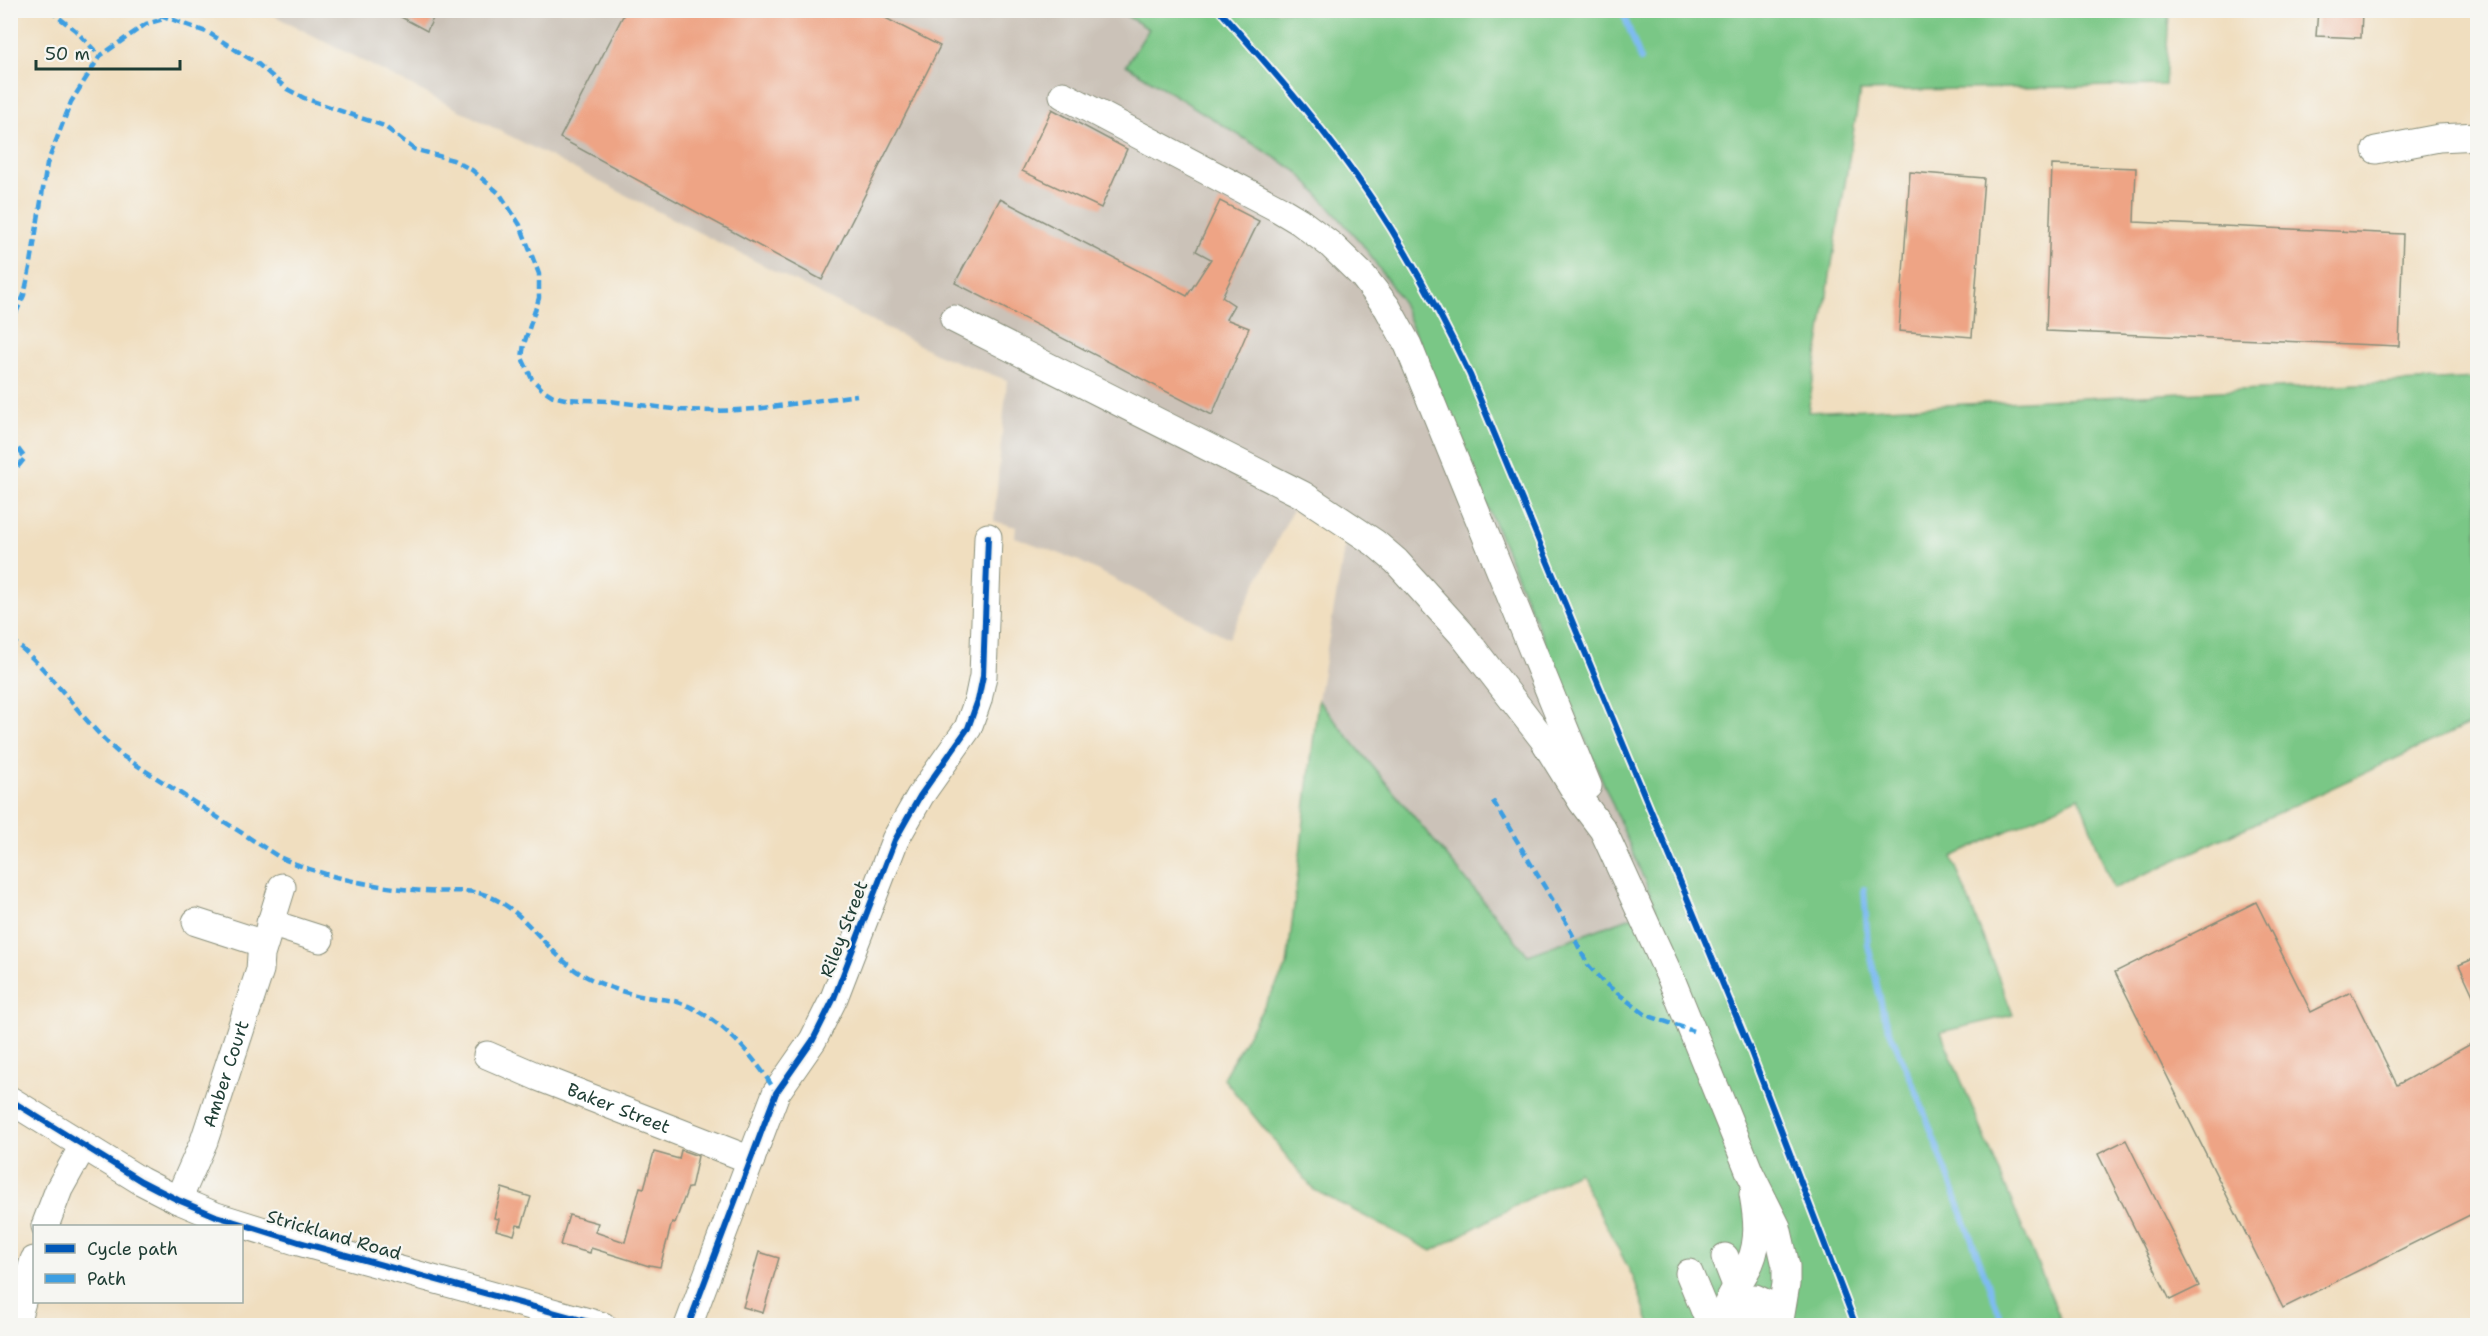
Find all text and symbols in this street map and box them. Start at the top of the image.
scale bar [36,33,180,71]
text: 50 m [45,42,90,66]
street label: Riley Street [815,877,874,981]
street label: Amber Court [197,1017,255,1131]
street label: Baker Street [564,1077,674,1139]
street label: Strickland Road [264,1204,404,1266]
legend [33,1225,243,1303]
text: Cycle path [87,1237,178,1261]
text: Path [87,1267,126,1291]

